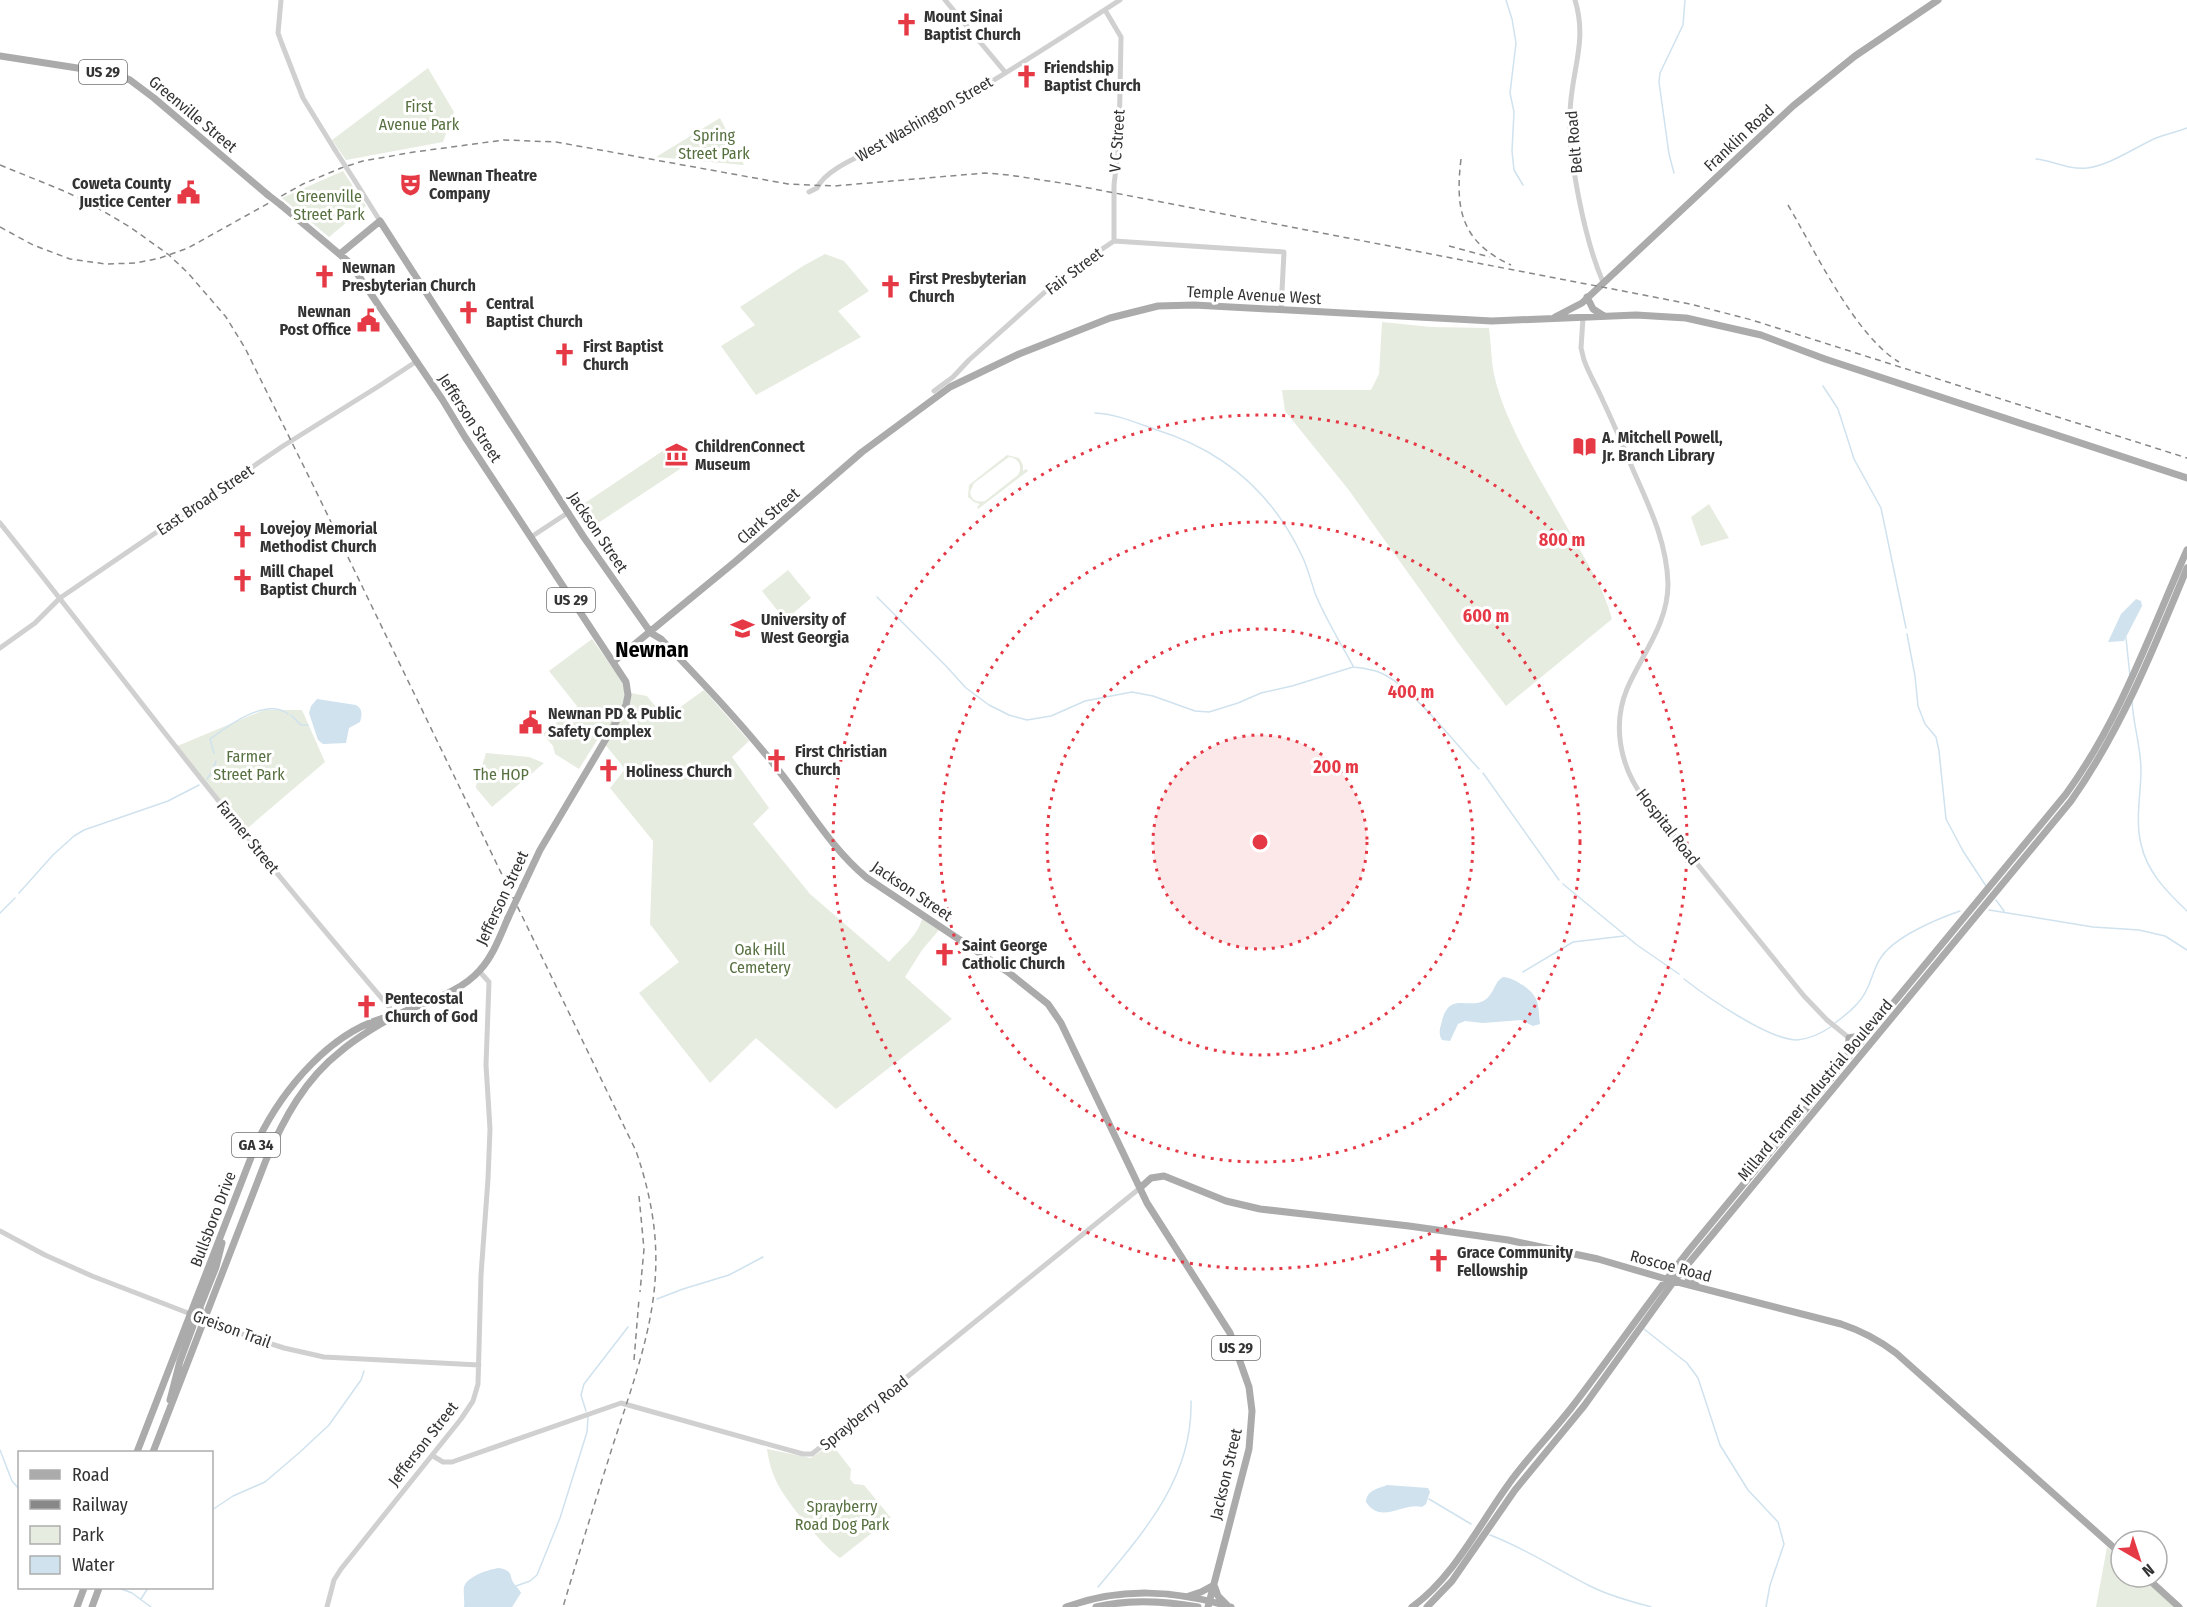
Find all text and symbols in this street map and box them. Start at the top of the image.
place label: Mount Sinai Baptist Church [924,7,1021,44]
church icon: Mount Sinai Baptist Church [893,12,919,38]
place label: Friendship Baptist Church [1044,58,1141,95]
road number: US 29 [79,60,127,84]
church icon: Friendship Baptist Church [1013,63,1039,89]
street label: Greenville Street [145,72,241,157]
street label: West Washington Street [852,72,997,166]
park label: First Avenue Park [379,97,460,134]
street label: Franklin Road [1700,101,1778,175]
street label: V C Street [1105,108,1129,173]
street label: Belt Road [1562,110,1586,174]
park label: Spring Street Park [678,126,750,163]
place label: Newnan Theatre Company [429,166,537,203]
theatre icon: Newnan Theatre Company [398,171,424,197]
place label: Coweta County Justice Center [72,174,171,211]
public building icon: Coweta County Justice Center [176,179,202,205]
park label: Greenville Street Park [293,187,365,224]
street label: Fair Street [1042,243,1107,299]
place label: Newnan Presbyterian Church [342,258,476,295]
church icon: Newnan Presbyterian Church [311,263,337,289]
place label: First Presbyterian Church [909,269,1026,306]
church icon: First Presbyterian Church [878,274,904,300]
street label: Temple Avenue West [1186,282,1323,308]
place label: Central Baptist Church [486,294,583,331]
church icon: Central Baptist Church [455,299,481,325]
place label: Newnan Post Office [279,302,351,339]
public building icon: Newnan Post Office [356,307,382,333]
place label: First Baptist Church [583,337,664,374]
church icon: First Baptist Church [552,342,578,368]
street label: Jefferson Street [434,370,506,467]
place label: A. Mitchell Powell, Jr. Branch Library [1601,428,1723,465]
library icon: A. Mitchell Powell, Jr. Branch Library [1571,433,1597,459]
place label: ChildrenConnect Museum [695,437,805,474]
museum icon: ChildrenConnect Museum [664,442,690,468]
street label: East Broad Street [153,460,258,539]
street label: Clark Street [733,483,804,548]
street label: Jackson Street [564,488,632,577]
place label: Lovejoy Memorial Methodist Church [260,519,378,556]
church icon: Lovejoy Memorial Methodist Church [229,524,255,550]
text: 800 m [1539,529,1585,551]
place label: Mill Chapel Baptist Church [260,562,357,599]
church icon: Mill Chapel Baptist Church [229,567,255,593]
road number: US 29 [547,588,595,612]
text: 600 m [1463,605,1509,627]
place label: University of West Georgia [761,610,849,647]
school or university icon: University of West Georgia [730,615,756,641]
district label: Newnan [615,636,689,663]
text: 400 m [1388,681,1434,703]
place label: Newnan PD & Public Safety Complex [548,704,682,741]
public building icon: Newnan PD & Public Safety Complex [517,709,543,735]
place label: First Christian Church [795,742,887,779]
park label: Farmer Street Park [213,747,285,784]
church icon: First Christian Church [764,747,790,773]
text: 200 m [1312,756,1359,778]
church icon: Holiness Church [595,758,621,784]
place label: Holiness Church [626,762,732,781]
park label: The HOP [473,765,529,784]
street label: Hospital Road [1632,785,1704,869]
street label: Farmer Street [213,797,284,878]
centre of rings [1250,832,1270,852]
street label: Jefferson Street [472,847,532,948]
street label: Jackson Street [868,857,957,925]
place label: Saint George Catholic Church [962,936,1065,973]
park label: Oak Hill Cemetery [729,940,792,977]
church icon: Saint George Catholic Church [931,941,957,967]
place label: Pentecostal Church of God [385,989,478,1026]
church icon: Pentecostal Church of God [354,994,380,1020]
street label: Millard Farmer Industrial Boulevard [1733,995,1897,1185]
road number: GA 34 [232,1133,280,1157]
street label: Bullsboro Drive [186,1169,240,1269]
place label: Grace Community Fellowship [1457,1243,1573,1280]
street label: Roscoe Road [1628,1246,1714,1286]
church icon: Grace Community Fellowship [1426,1248,1452,1274]
street label: Greison Trail [190,1306,274,1352]
road number: US 29 [1212,1336,1260,1360]
street label: Sprayberry Road [816,1372,912,1454]
street label: Jefferson Street [384,1397,462,1490]
street label: Jackson Street [1206,1426,1246,1522]
legend [18,1451,213,1589]
text: Road [72,1464,109,1486]
text: Railway [72,1494,128,1516]
park label: Sprayberry Road Dog Park [795,1497,890,1534]
text: Park [72,1524,105,1546]
north arrow [2109,1529,2169,1589]
text: Water [72,1554,115,1576]
text: N [2138,1560,2158,1581]

